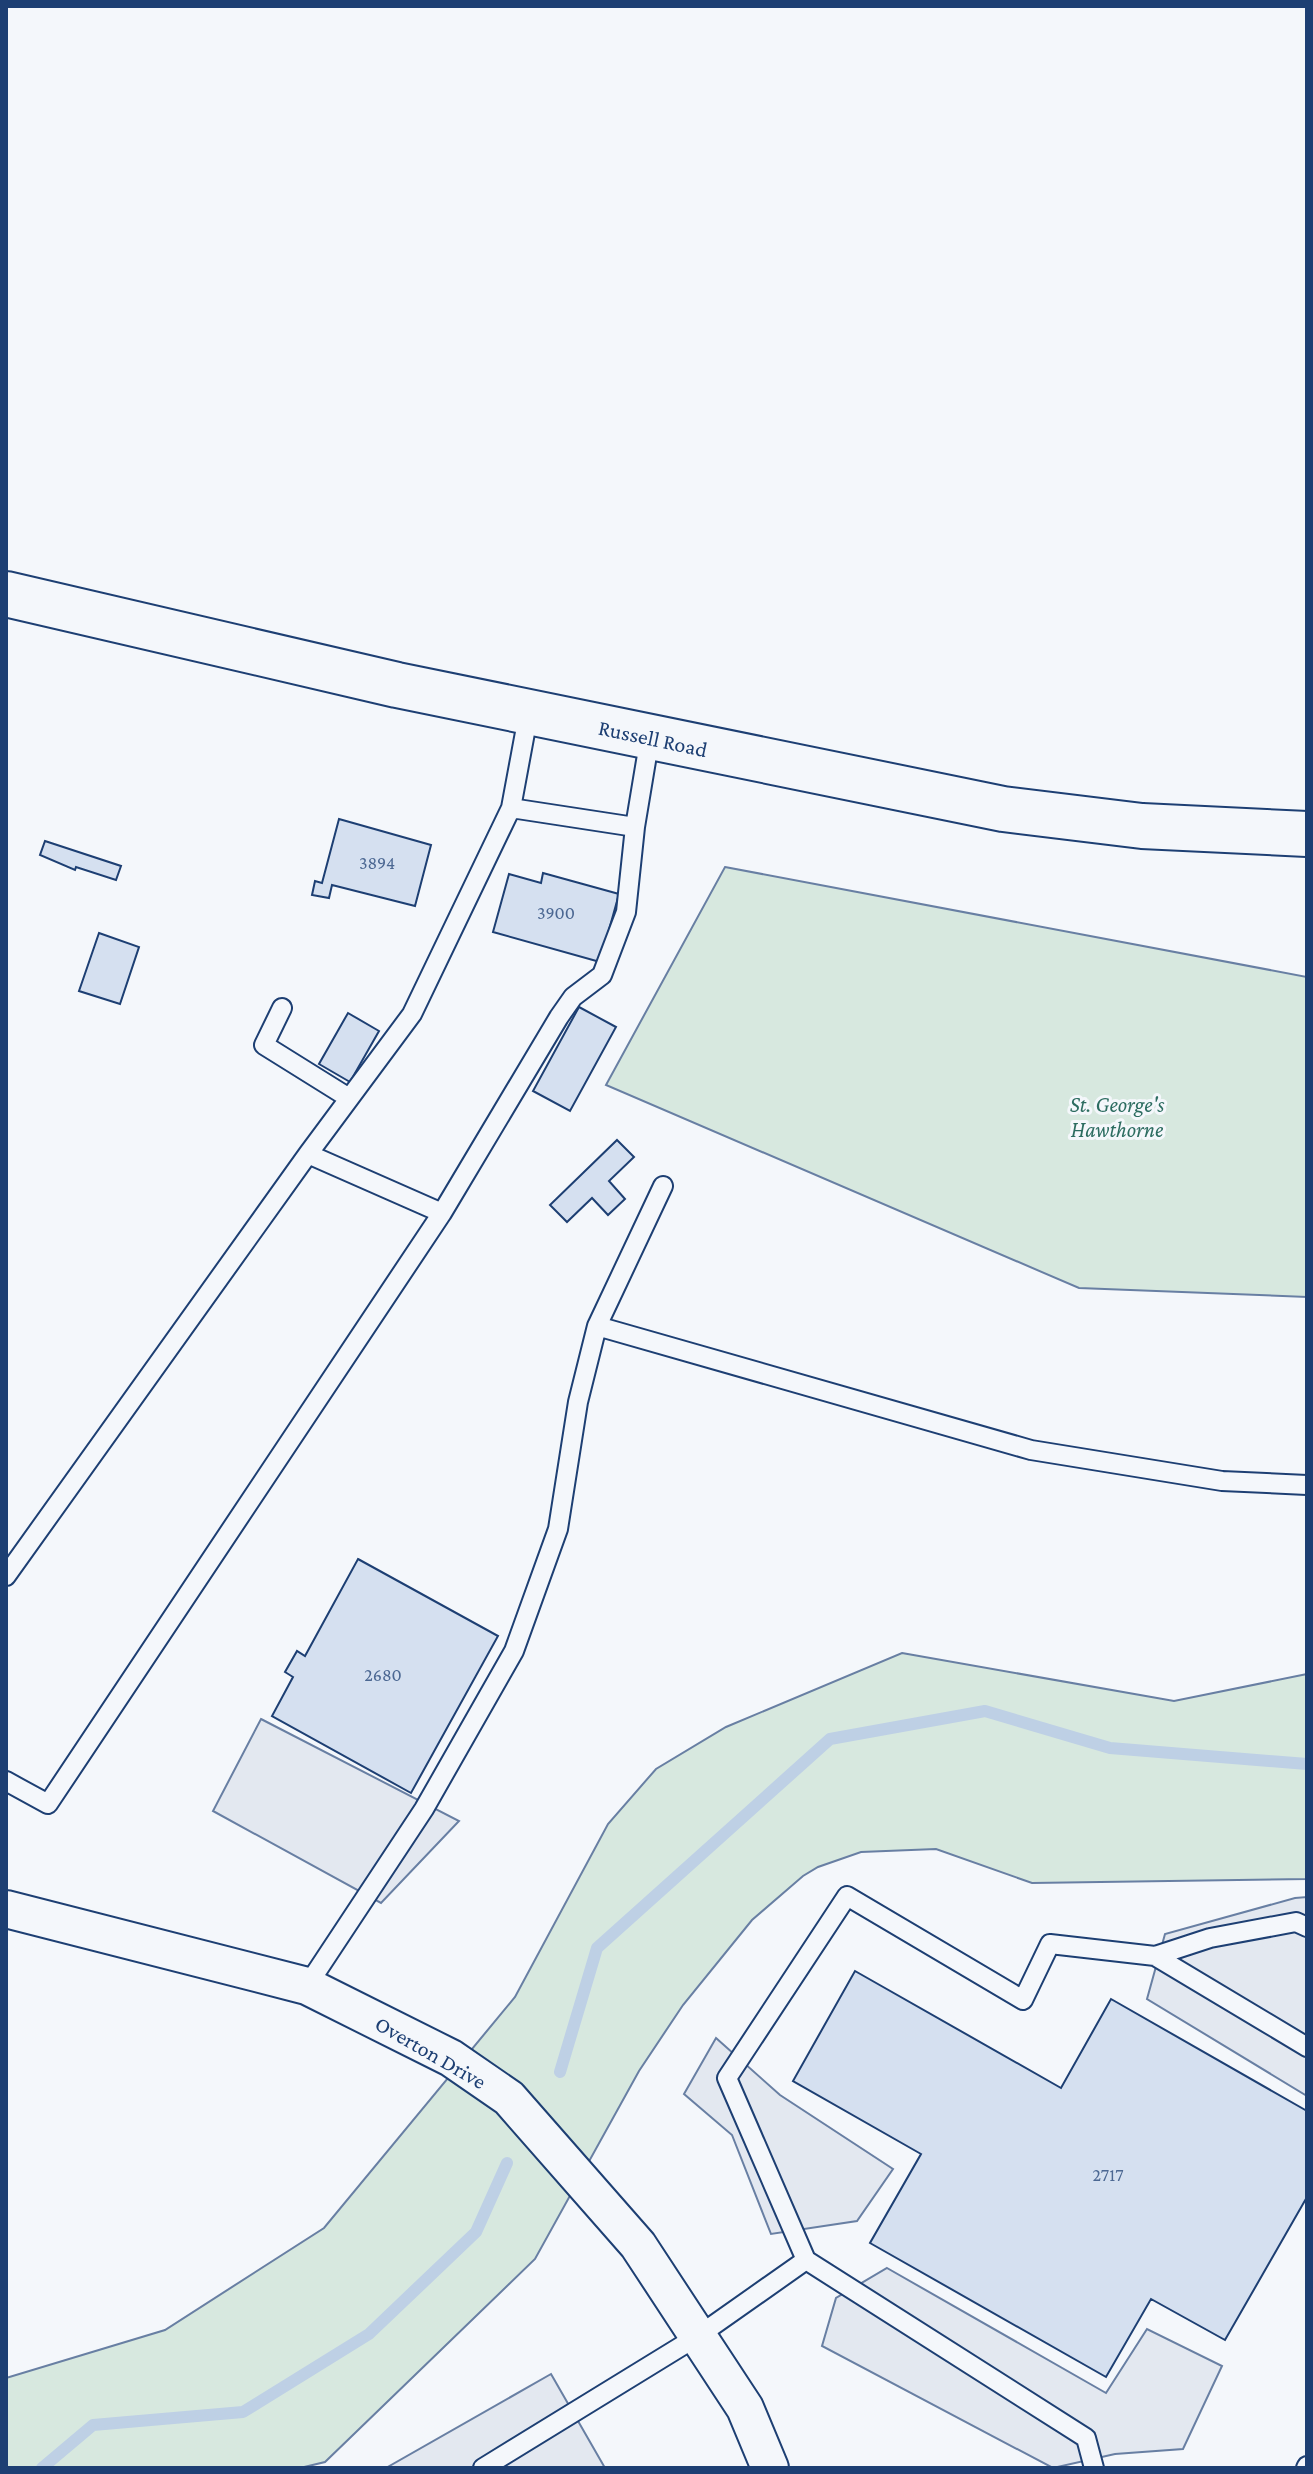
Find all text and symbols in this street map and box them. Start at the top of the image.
street label: Russell Road [596,715,710,762]
house number: 3894 [359,853,395,873]
house number: 3900 [537,903,575,923]
park label: St. George's Hawthorne [1070,1092,1165,1142]
house number: 2680 [364,1665,402,1685]
street label: Overton Drive [371,2011,491,2094]
house number: 2717 [1093,2165,1123,2185]

